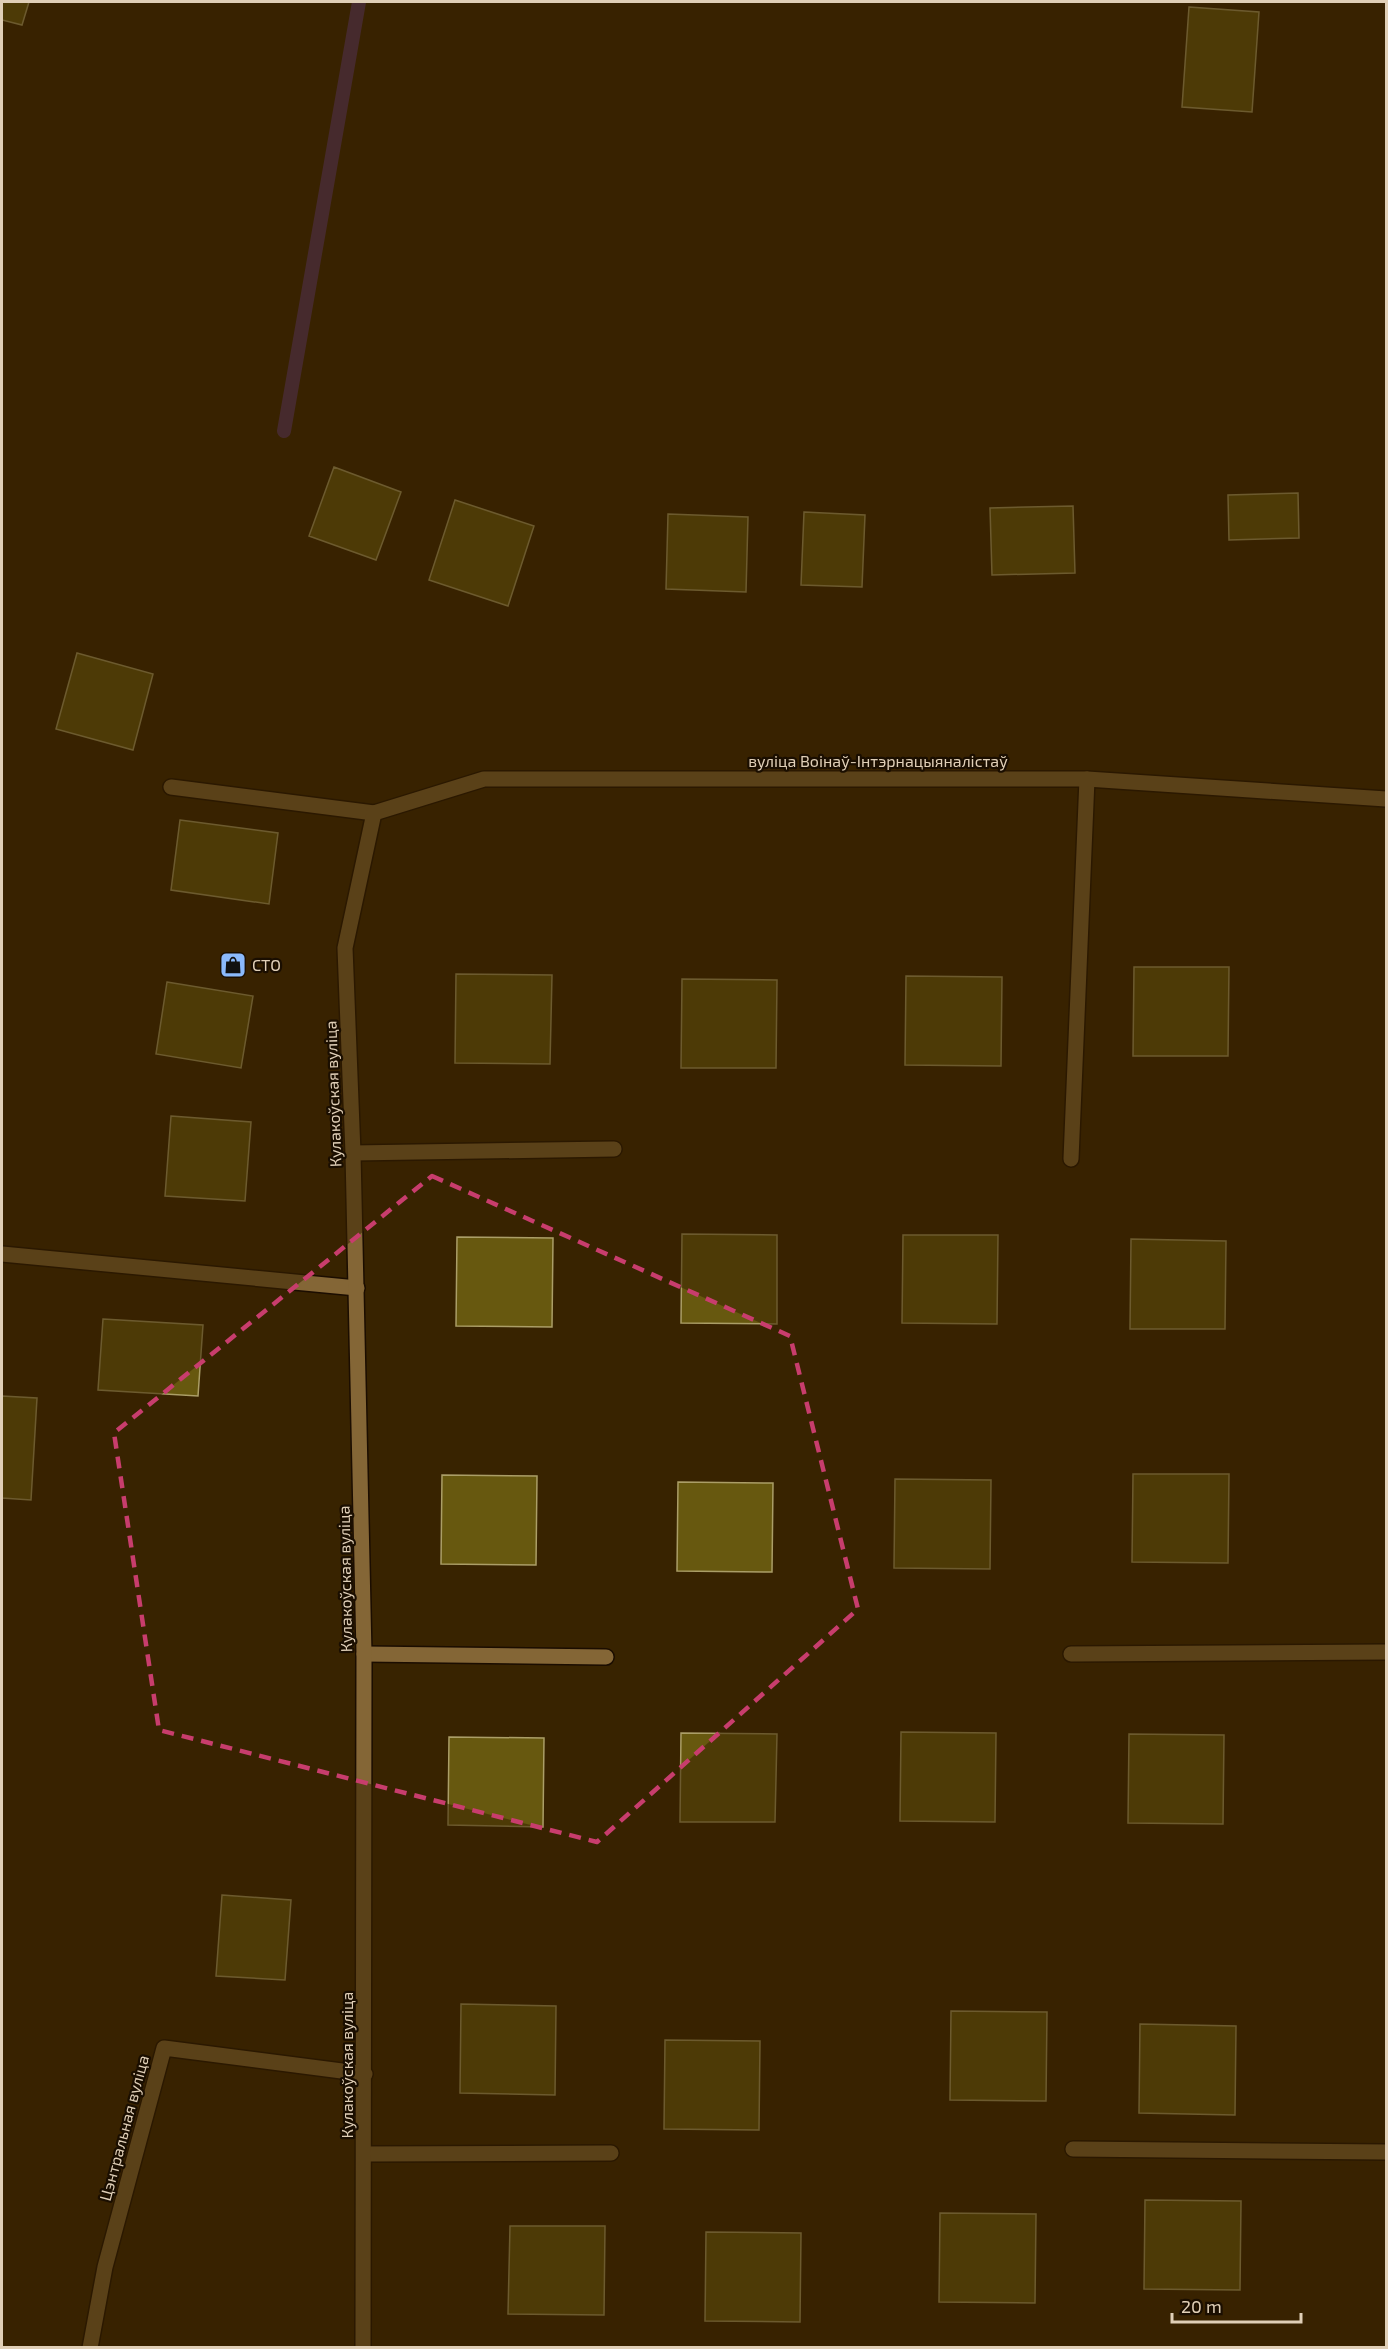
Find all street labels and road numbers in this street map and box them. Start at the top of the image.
street label: вуліца Воінаў-Інтэрнацыяналістаў [748,751,1008,771]
street label: Кулакоўская вуліца [320,1020,346,1168]
street label: Кулакоўская вуліца [334,1505,356,1653]
street label: Кулакоўская вуліца [337,1992,357,2138]
street label: Цэнтральная вуліца [95,2053,153,2203]

